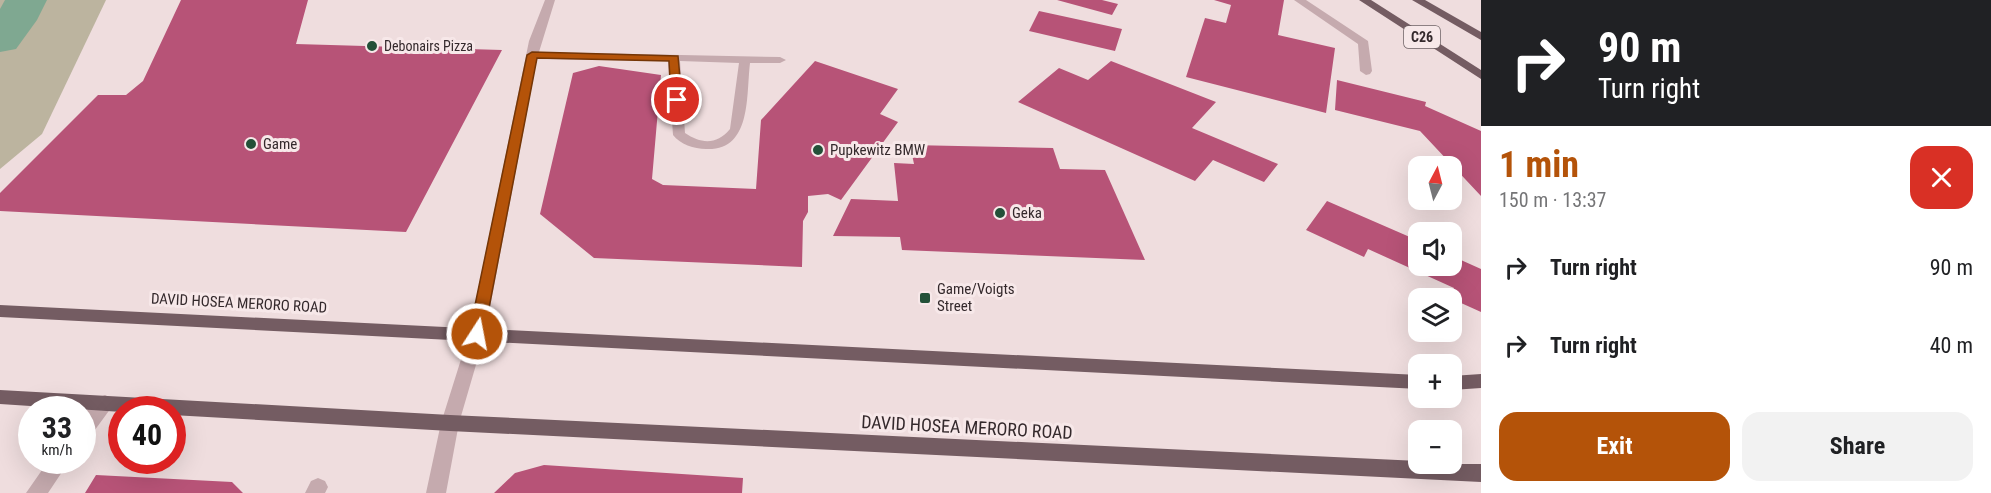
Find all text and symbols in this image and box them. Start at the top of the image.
text: 90 m [1598,23,1681,72]
icon: right [1499,24,1577,102]
road number: C26 [1404,26,1440,48]
place label: Debonairs Pizza [384,38,473,54]
marker: Debonairs Pizza [365,39,379,53]
text: Turn right [1598,73,1700,105]
pin [651,74,702,125]
icon: arrive [660,83,693,116]
place label: Game [263,135,297,153]
marker: Game [244,137,258,151]
place label: Pupkewitz BMW [830,141,926,159]
marker: Pupkewitz BMW [811,143,825,157]
text: 1 min [1499,144,1579,186]
button: close [1910,146,1973,209]
north arrow [1408,156,1462,210]
map controls [1408,156,1462,474]
text: 150 m · 13:37 [1499,188,1606,212]
place label: Geka [1012,204,1042,222]
marker: Geka [993,206,1007,220]
button: sound [1408,222,1462,276]
icon: right [1499,251,1532,284]
text: Turn right [1550,255,1637,280]
text: 90 m [1930,255,1973,280]
place label: Game/Voigts Street [937,280,1015,315]
button: layers [1408,288,1462,342]
street label: DAVID HOSEA MERORO ROAD [150,289,328,317]
marker: Game/Voigts Street [918,291,932,305]
position arrow [445,302,509,366]
icon: right [1499,329,1532,362]
text: Turn right [1550,333,1637,358]
text: 40 m [1930,333,1973,358]
button: + [1408,354,1462,408]
speed limit sign: 40 [108,396,186,474]
text: 33 [42,410,72,445]
street label: DAVID HOSEA MERORO ROAD [861,411,1073,443]
button: Exit [1499,412,1730,481]
button: Share [1742,412,1973,481]
button: − [1408,420,1462,474]
text: km/h [42,441,72,459]

